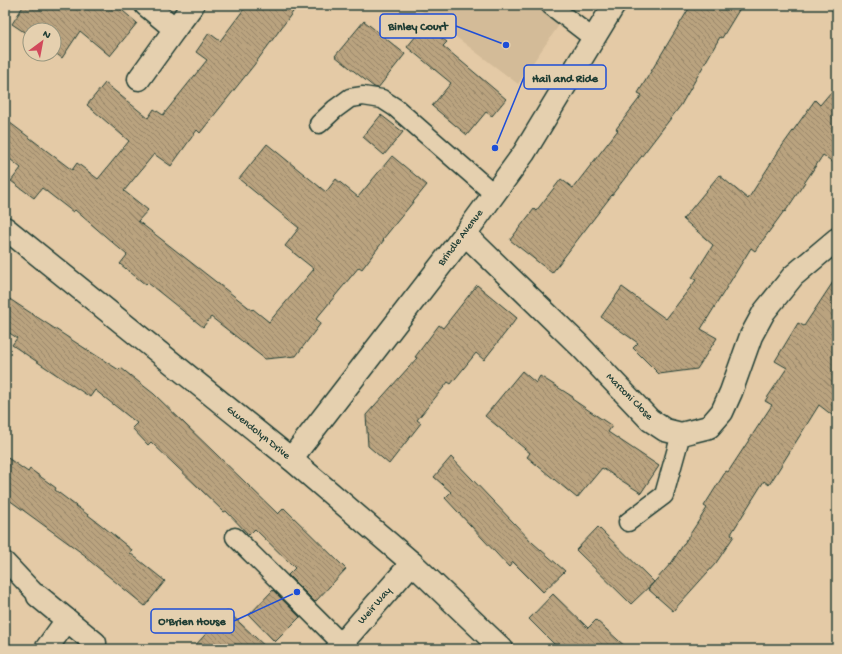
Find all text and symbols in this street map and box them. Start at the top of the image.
callout: Binley Court [380,14,456,38]
text: Binley Court [387,21,449,35]
north arrow [22,22,62,62]
text: N [40,28,52,42]
callout: Hail and Ride [524,65,606,89]
text: Hail and Ride [532,73,599,87]
street label: Brindle Avenue [435,207,486,269]
street label: Marconi Close [603,371,655,423]
street label: Gwendolyn Drive [224,404,292,462]
street label: Weir Way [356,585,395,627]
callout: O'Brien House [151,609,234,633]
text: O'Brien House [158,616,226,630]

